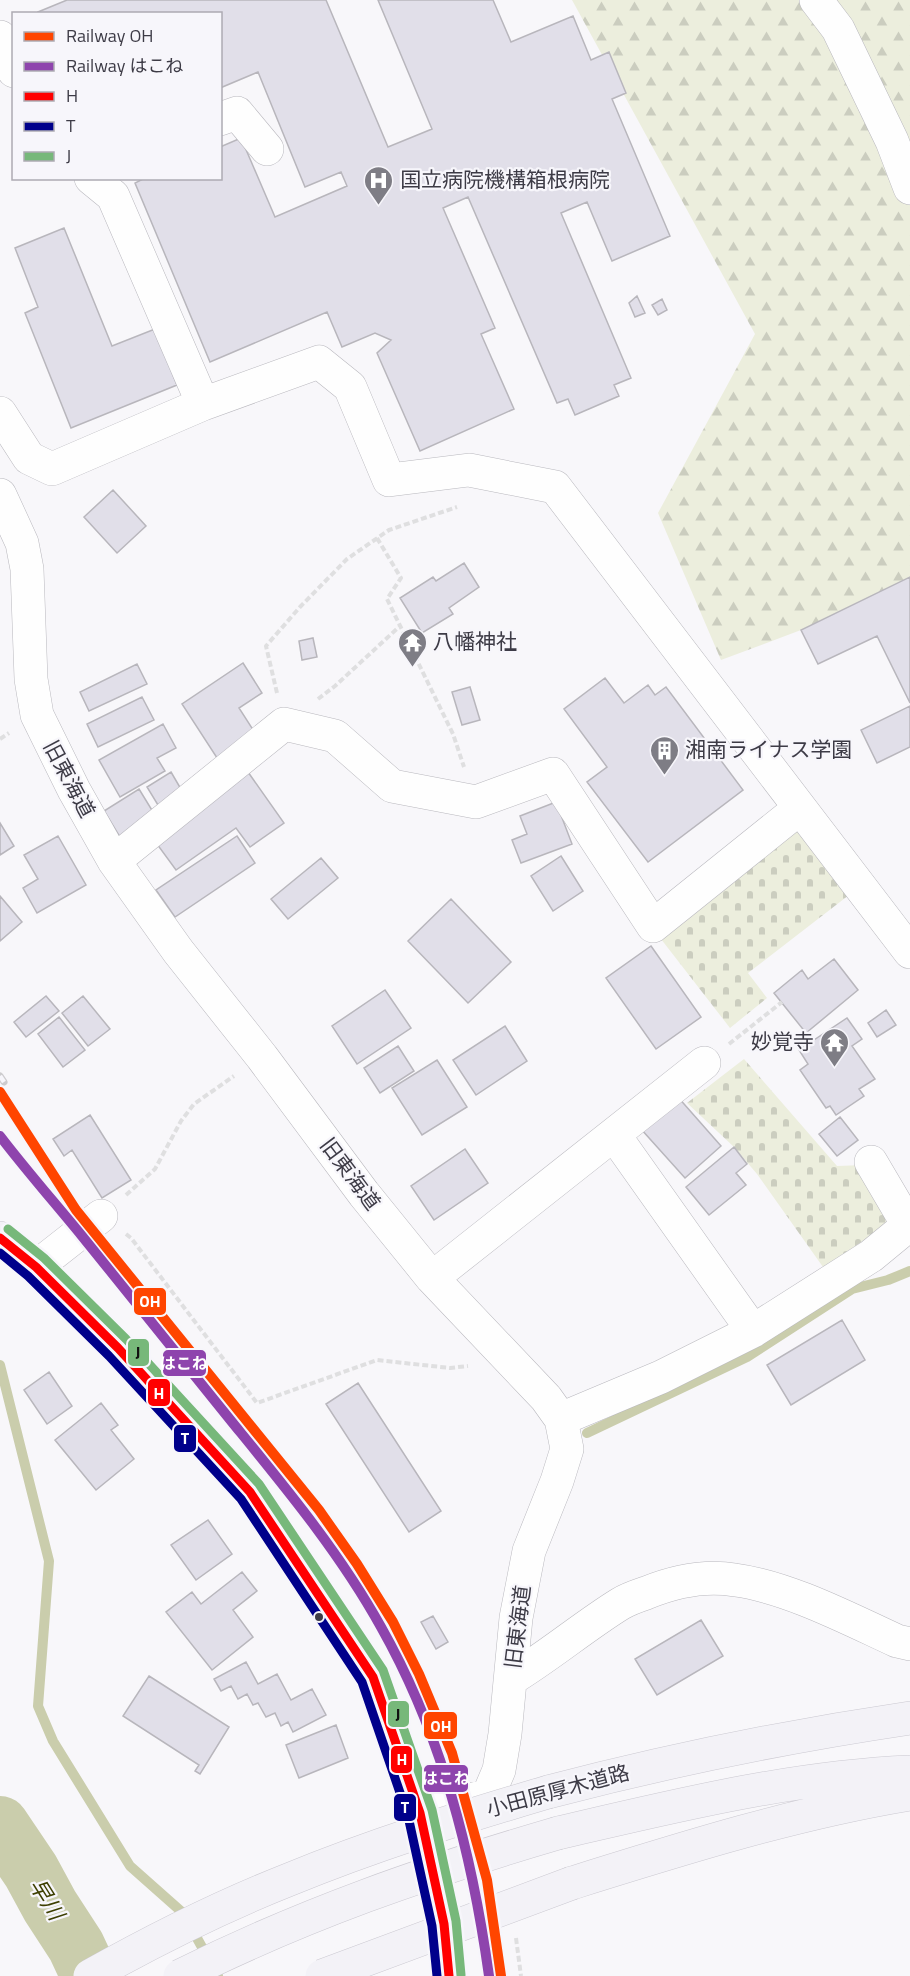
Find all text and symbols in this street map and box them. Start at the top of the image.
legend [12,12,222,180]
text: Railway OH [66,22,153,49]
text: Railway はこね [66,52,183,79]
text: H [66,82,78,109]
text: T [66,112,76,139]
text: J [66,142,71,169]
place label: 国立病院機構箱根病院 [400,163,610,195]
hospital icon: 国立病院機構箱根病院 [363,164,395,206]
place label: 八幡神社 [433,625,517,657]
temple icon: 八幡神社 [396,626,428,668]
place label: 湘南ライナス学園 [685,733,853,765]
street label: 旧東海道 [36,734,104,823]
building icon: 湘南ライナス学園 [648,734,680,776]
place label: 妙覚寺 [751,1025,814,1057]
temple icon: 妙覚寺 [819,1026,851,1068]
street label: 旧東海道 [313,1130,389,1217]
line badge: OH [133,1287,167,1316]
text: OH [139,1289,161,1313]
line badge: J [127,1338,150,1367]
text: J [136,1340,140,1364]
line badge: はこね [162,1349,207,1377]
text: はこね [160,1351,208,1375]
line badge: H [147,1378,171,1407]
text: H [154,1381,164,1405]
line badge: T [173,1424,197,1453]
text: T [181,1426,190,1450]
street label: 旧東海道 [496,1583,538,1671]
unlabelled marker [313,1611,325,1623]
line badge: J [387,1700,410,1728]
text: J [396,1702,400,1726]
line badge: OH [423,1711,458,1740]
text: OH [430,1714,452,1738]
line badge: H [390,1745,413,1774]
text: H [397,1747,407,1771]
street label: 小田原厚木道路 [483,1756,633,1825]
line badge: はこね [423,1764,469,1793]
text: はこね [422,1766,470,1790]
line badge: T [393,1793,417,1822]
text: T [401,1795,410,1819]
water label: 早川 [21,1871,74,1928]

